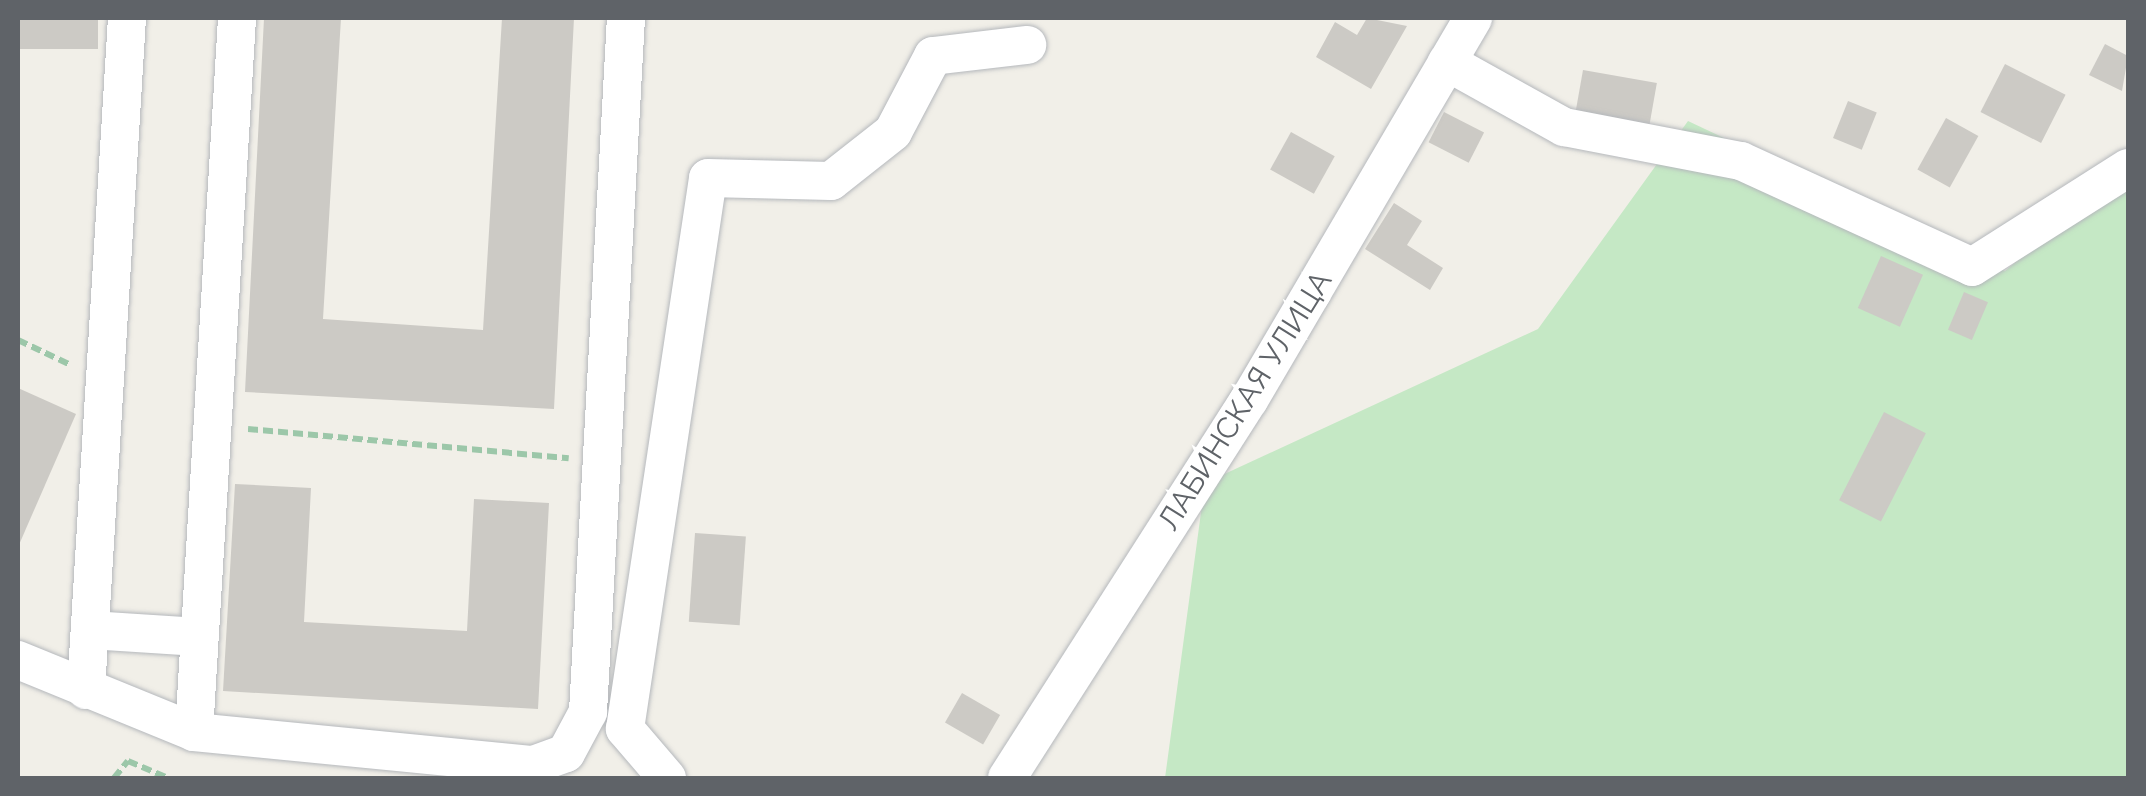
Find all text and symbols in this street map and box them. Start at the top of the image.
street label: ЛАБИНСКАЯ УЛИЦА [1151,265,1339,537]

